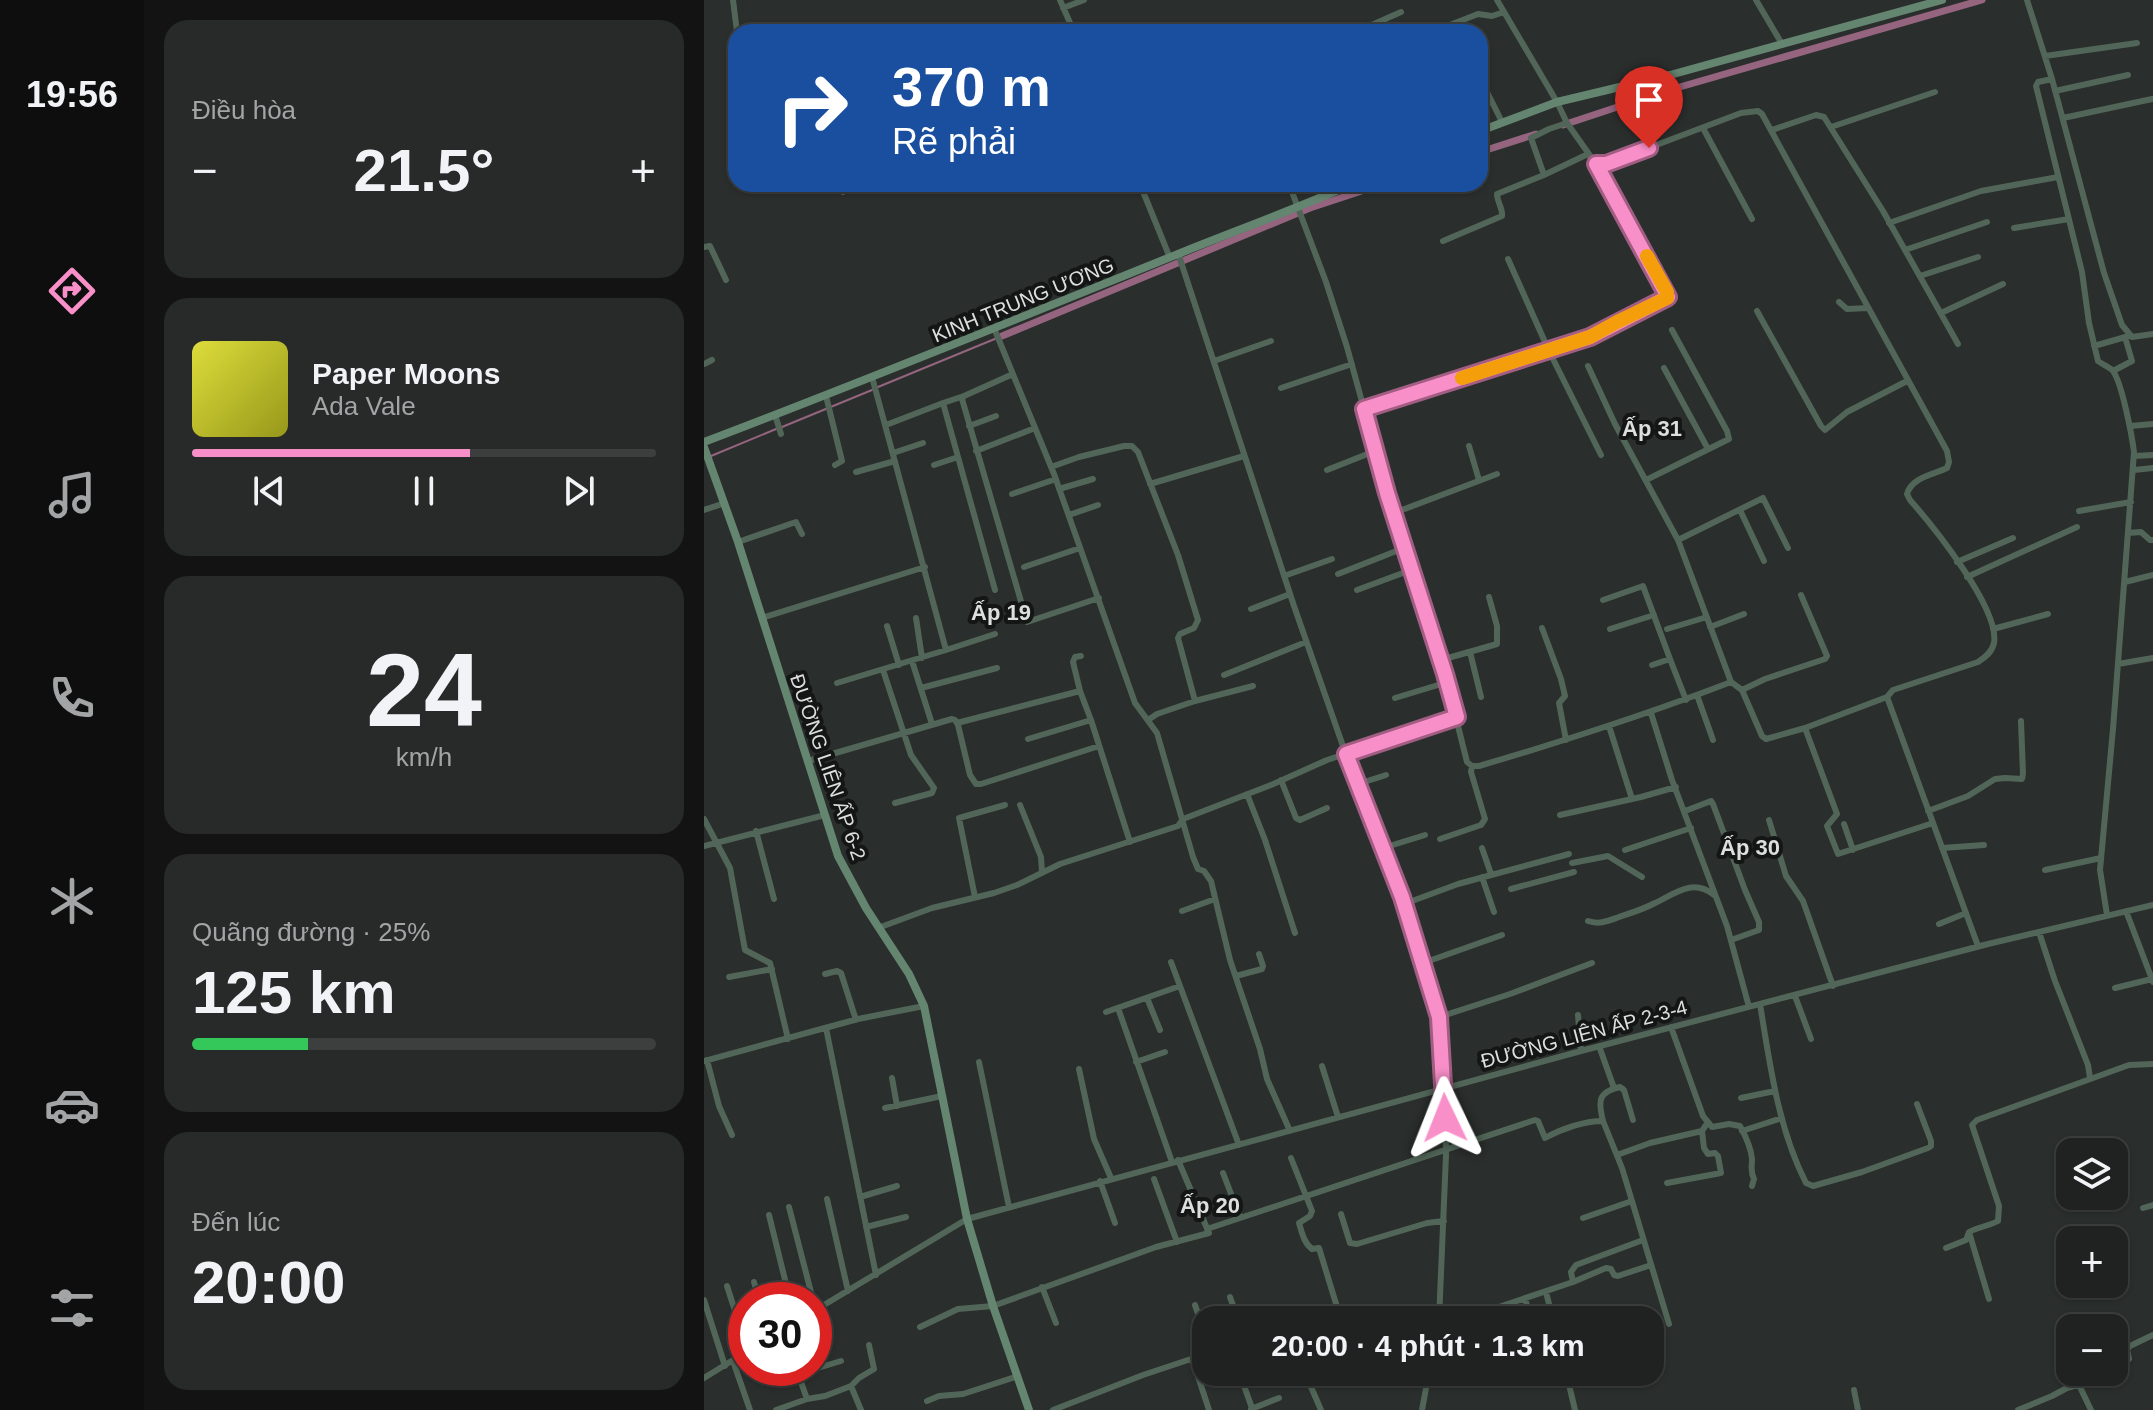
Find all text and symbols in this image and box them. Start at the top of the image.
text: 370 m [892,55,1051,118]
icon: right [760,56,864,160]
pin [1615,66,1683,148]
text: 19:56 [26,74,118,115]
icon: arrive [1627,78,1671,122]
text: Điều hòa [192,95,296,125]
text: Rẽ phải [892,121,1016,162]
text: 21.5° [354,137,494,204]
text: − [192,146,218,195]
text: + [630,146,656,195]
street label: KINH TRUNG ƯƠNG [929,253,1117,347]
icon: directions [44,263,100,319]
text: Paper Moons [312,357,500,390]
text: Ada Vale [312,391,416,421]
district label: Ấp 31 [1622,416,1682,441]
icon: music [44,467,100,523]
icon: previous [247,469,291,513]
icon: pause [402,469,446,513]
icon: next [557,469,601,513]
district label: Ấp 19 [971,600,1031,625]
text: 24 [366,632,482,748]
icon: phone [44,670,100,726]
street label: ĐƯỜNG LIÊN ẤP 6-2 [786,671,870,863]
text: km/h [396,742,452,772]
district label: Ấp 30 [1720,835,1780,860]
icon: climate [44,873,100,929]
text: Quãng đường · 25% [192,917,430,947]
text: 125 km [192,959,396,1026]
street label: ĐƯỜNG LIÊN ẤP 2-3-4 [1478,996,1690,1072]
position arrow [1403,1076,1487,1160]
icon: car [44,1077,100,1133]
map controls [2056,1138,2128,1386]
button: layers [2056,1138,2128,1210]
district label: Ấp 20 [1180,1193,1240,1218]
text: Đến lúc [192,1207,280,1237]
button: + [2056,1226,2128,1298]
text: 20:00 [192,1249,345,1316]
icon: filters [44,1280,100,1336]
speed limit sign: 30 [728,1282,832,1386]
button: − [2056,1314,2128,1386]
text: 20:00 · 4 phút · 1.3 km [1271,1329,1585,1362]

